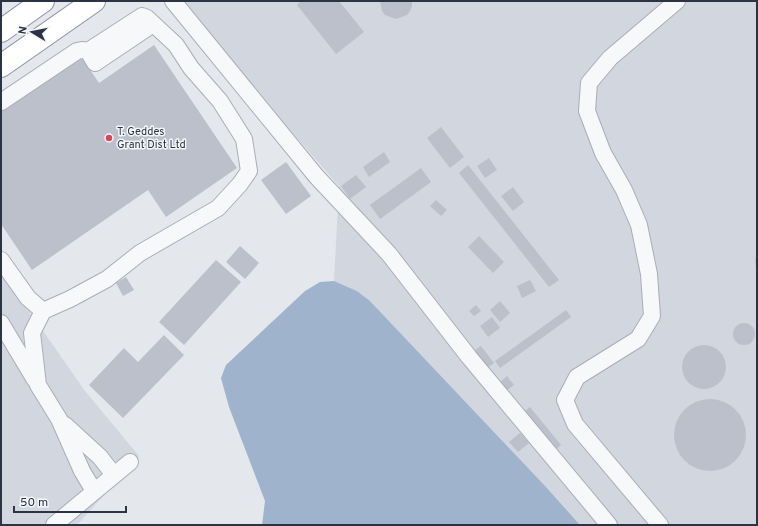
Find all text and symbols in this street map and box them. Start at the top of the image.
north arrow [12,12,52,52]
text: N [16,25,31,36]
place label: T. Geddes Grant Dist Ltd [117,125,186,152]
marker: T. Geddes Grant Dist Ltd [104,133,114,143]
scale bar [14,488,126,514]
text: 50 m [20,495,48,511]

